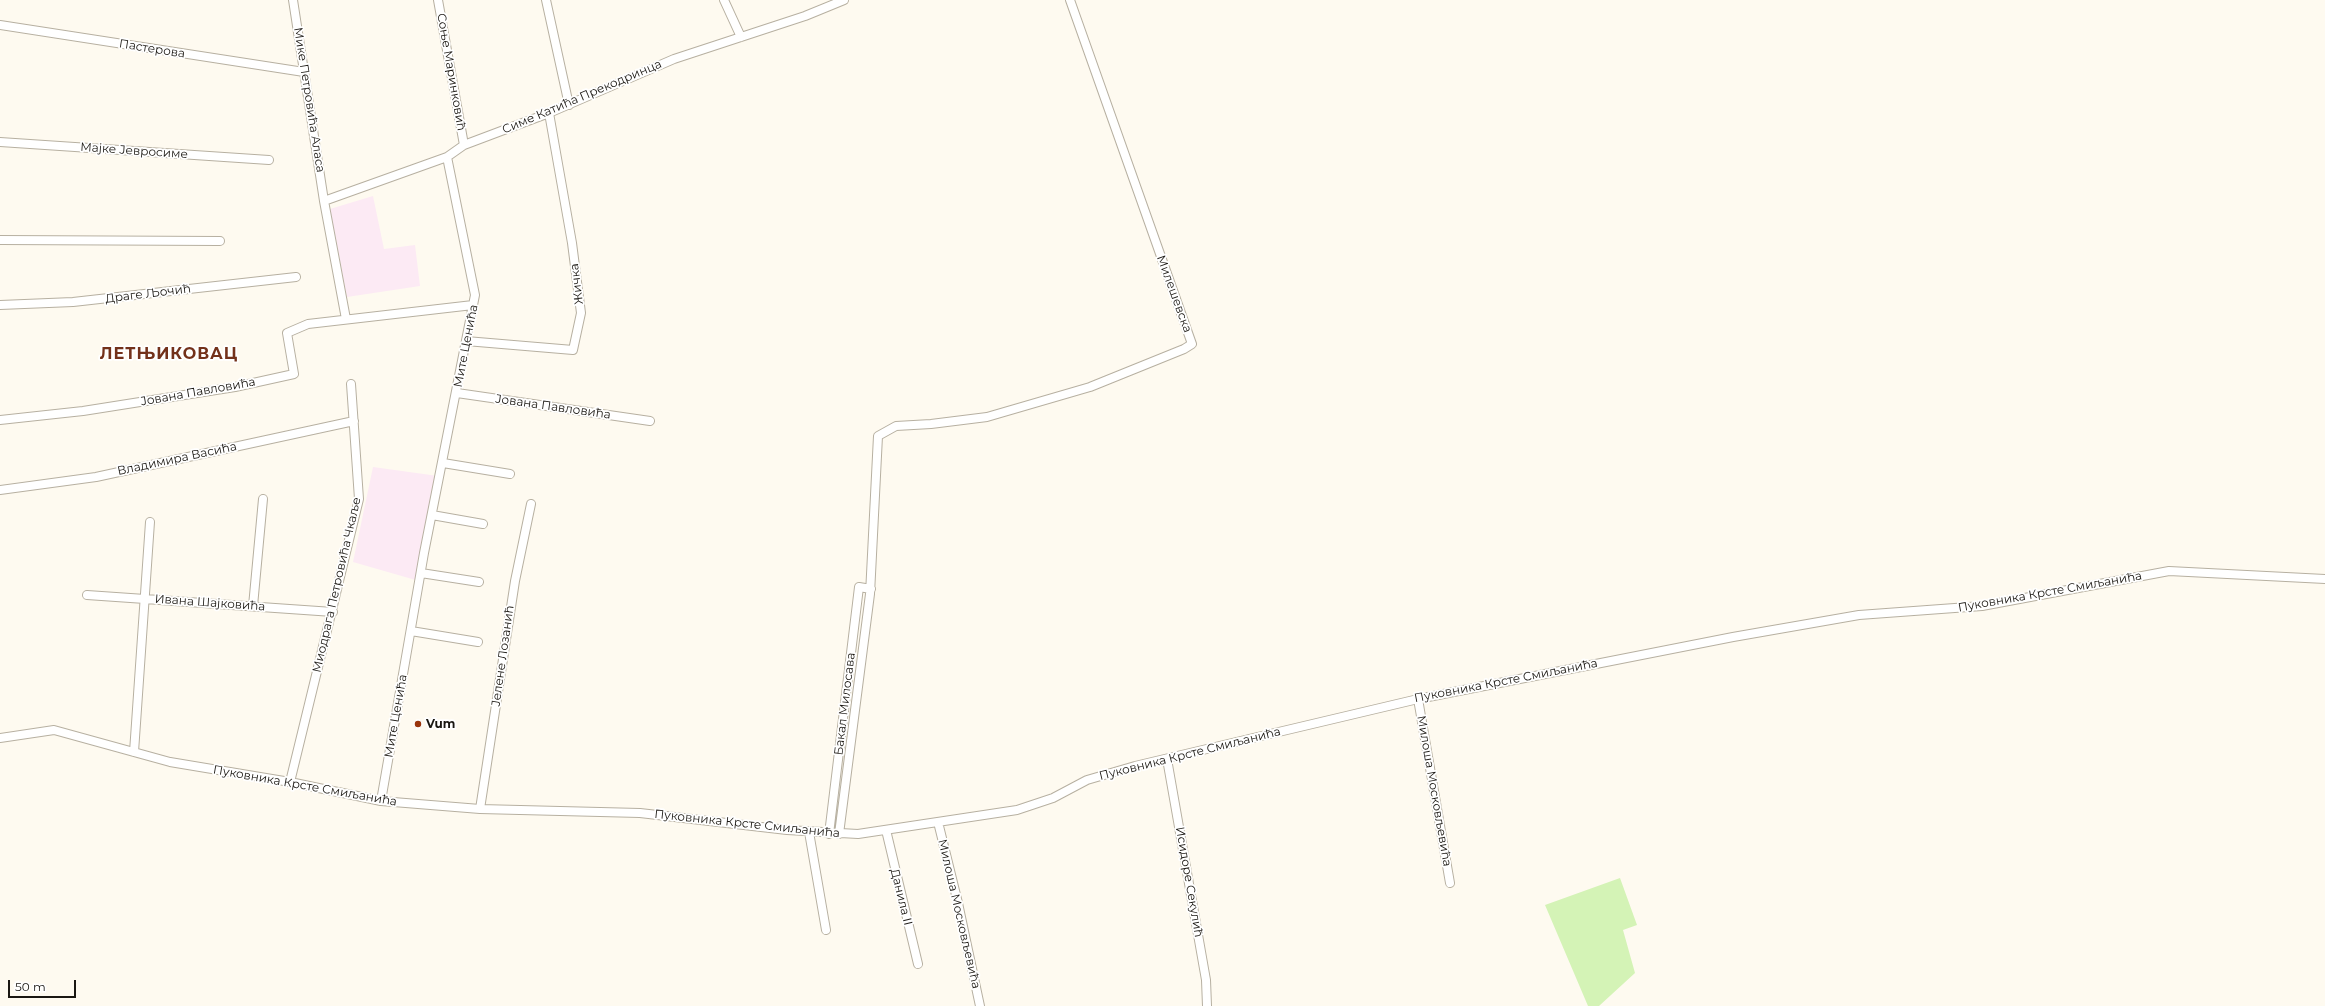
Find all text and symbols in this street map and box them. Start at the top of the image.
street label: Соње Маринковић [434,12,468,132]
street label: Мике Петровића Аласа [290,26,328,174]
street label: Пастерова [118,37,186,61]
street label: Симе Катића Прекодринца [500,57,664,137]
street label: Мајке Јевросиме [80,140,188,162]
street label: Милешевска [1153,253,1195,335]
street label: Жичка [567,263,587,305]
street label: Драге Љочић [104,282,192,306]
street label: Мите Ценића [451,303,481,389]
district label: ЛЕТЊИКОВАЦ [100,344,238,364]
street label: Јована Павловића [139,375,257,409]
street label: Јована Павловића [494,392,612,422]
street label: Владимира Васића [116,439,238,479]
street label: Миодрага Петровића Чкаље [310,496,364,674]
street label: Пуковника Крсте Смиљанића [1957,569,2143,615]
street label: Ивана Шајковића [154,592,266,614]
street label: Јелене Лозанић [489,604,517,708]
street label: Бакал Милосава [832,652,858,756]
street label: Пуковника Крсте Смиљанића [1413,656,1599,706]
street label: Мите Ценића [382,673,410,759]
street label: Милоша Московљевића [1414,714,1454,868]
place label: Vum [426,717,455,731]
marker: Vum [413,719,423,729]
street label: Пуковника Крсте Смиљанића [1098,724,1282,784]
street label: Пуковника Крсте Смиљанића [212,763,398,809]
street label: Пуковника Крсте Смиљанића [653,807,841,841]
street label: Исидоре Секулић [1172,826,1206,938]
street label: Милоша Московљевића [935,838,983,990]
street label: Данила II [887,867,915,927]
scale bar [10,972,78,998]
text: 50 m [15,979,46,994]

